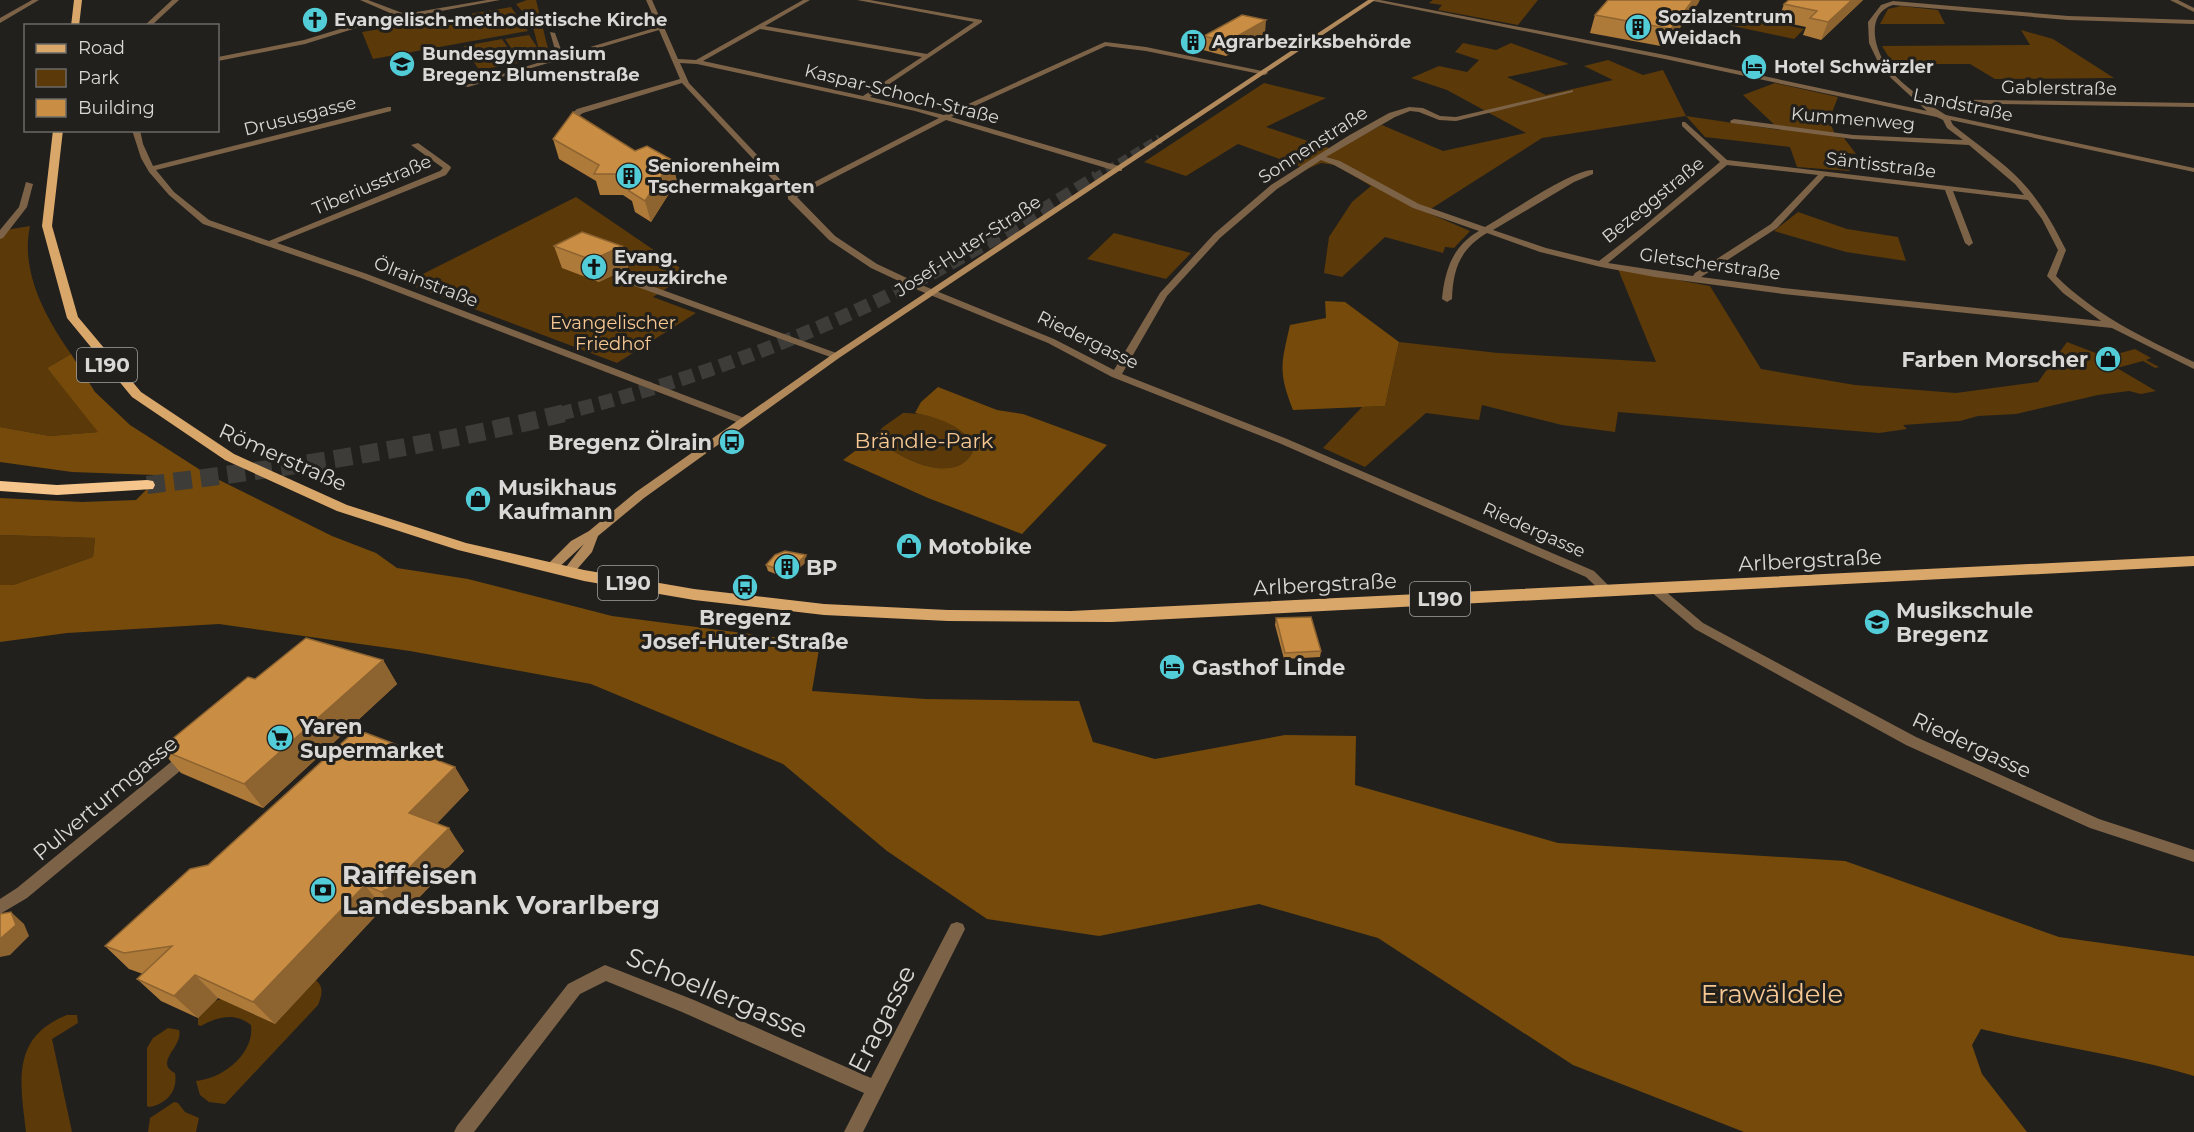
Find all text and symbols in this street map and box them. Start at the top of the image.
church icon: Evangelisch-methodistische Kirche [300,5,330,35]
place label: Sozialzentrum Weidach [1658,6,1793,49]
place label: Evangelisch-methodistische Kirche [334,9,667,31]
building icon: Sozialzentrum Weidach [1623,12,1653,42]
legend [24,24,219,132]
building icon: Agrarbezirksbehörde [1178,27,1208,57]
place label: Agrarbezirksbehörde [1211,31,1411,53]
text: Road [78,37,125,59]
place label: Bundesgymnasium Bregenz Blumenstraße [422,43,640,86]
school or university icon: Bundesgymnasium Bregenz Blumenstraße [387,49,417,79]
hotel icon: Hotel Schwärzler [1739,52,1769,82]
place label: Hotel Schwärzler [1774,56,1934,78]
street label: Kaspar-Schoch-Straße [802,59,1002,129]
text: Park [78,67,119,89]
street label: Gablerstraße [2001,76,2117,100]
street label: Landstraße [1911,84,2015,126]
street label: Drususgasse [241,91,359,141]
text: Building [78,97,155,119]
street label: Sonnenstraße [1254,101,1372,188]
street label: Kummenweg [1790,103,1916,135]
street label: Säntisstraße [1825,147,1937,183]
street label: Tiberiusstraße [309,150,435,220]
street label: Bezeggstraße [1597,152,1709,248]
place label: Seniorenheim Tschermakgarten [648,155,815,198]
building icon: Seniorenheim Tschermakgarten [614,161,644,191]
street label: Josef-Huter-Straße [890,191,1045,302]
street label: Gletscherstraße [1638,243,1782,285]
place label: Evang. Kreuzkirche [614,246,728,289]
street label: Ölrainstraße [371,252,481,312]
church icon: Evang. Kreuzkirche [579,252,609,282]
street label: Riedergasse [1034,306,1142,374]
park label: Evangelischer Friedhof [550,312,676,355]
shop icon: Farben Morscher [2093,344,2123,374]
place label: Farben Morscher [1902,347,2088,372]
road number: L190 [77,348,137,382]
street label: Römerstraße [215,418,351,496]
bus stop icon: Bregenz Ölrain [717,427,747,457]
park label: Brändle-Park [855,428,994,453]
place label: Bregenz Ölrain [548,429,712,455]
place label: Musikhaus Kaufmann [498,475,617,524]
shop icon: Musikhaus Kaufmann [463,484,493,514]
street label: Riedergasse [1479,498,1589,563]
shop icon: Motobike [894,531,924,561]
place label: Motobike [928,534,1032,559]
street label: Arlbergstraße [1738,544,1882,576]
building icon: BP [772,552,802,582]
place label: BP [806,555,837,580]
road number: L190 [598,566,658,600]
street label: Arlbergstraße [1253,568,1397,600]
bus stop icon: Bregenz Josef-Huter-Straße [730,572,760,602]
road number: L190 [1410,582,1470,616]
place label: Musikschule Bregenz [1896,598,2033,647]
place label: Bregenz Josef-Huter-Straße [640,605,849,654]
school or university icon: Musikschule Bregenz [1862,607,1892,637]
hotel icon: Gasthof Linde [1157,652,1187,682]
place label: Gasthof Linde [1192,655,1345,680]
street label: Riedergasse [1908,707,2036,783]
place label: Yaren Supermarket [299,714,444,763]
supermarket icon: Yaren Supermarket [265,723,295,753]
street label: Pulverturmgasse [28,730,182,866]
place label: Raiffeisen Landesbank Vorarlberg [342,859,660,921]
bank icon: Raiffeisen Landesbank Vorarlberg [308,875,338,905]
street label: Schoellergasse [621,940,813,1046]
street label: Eragasse [841,960,923,1078]
park label: Erawäldele [1701,978,1843,1010]

